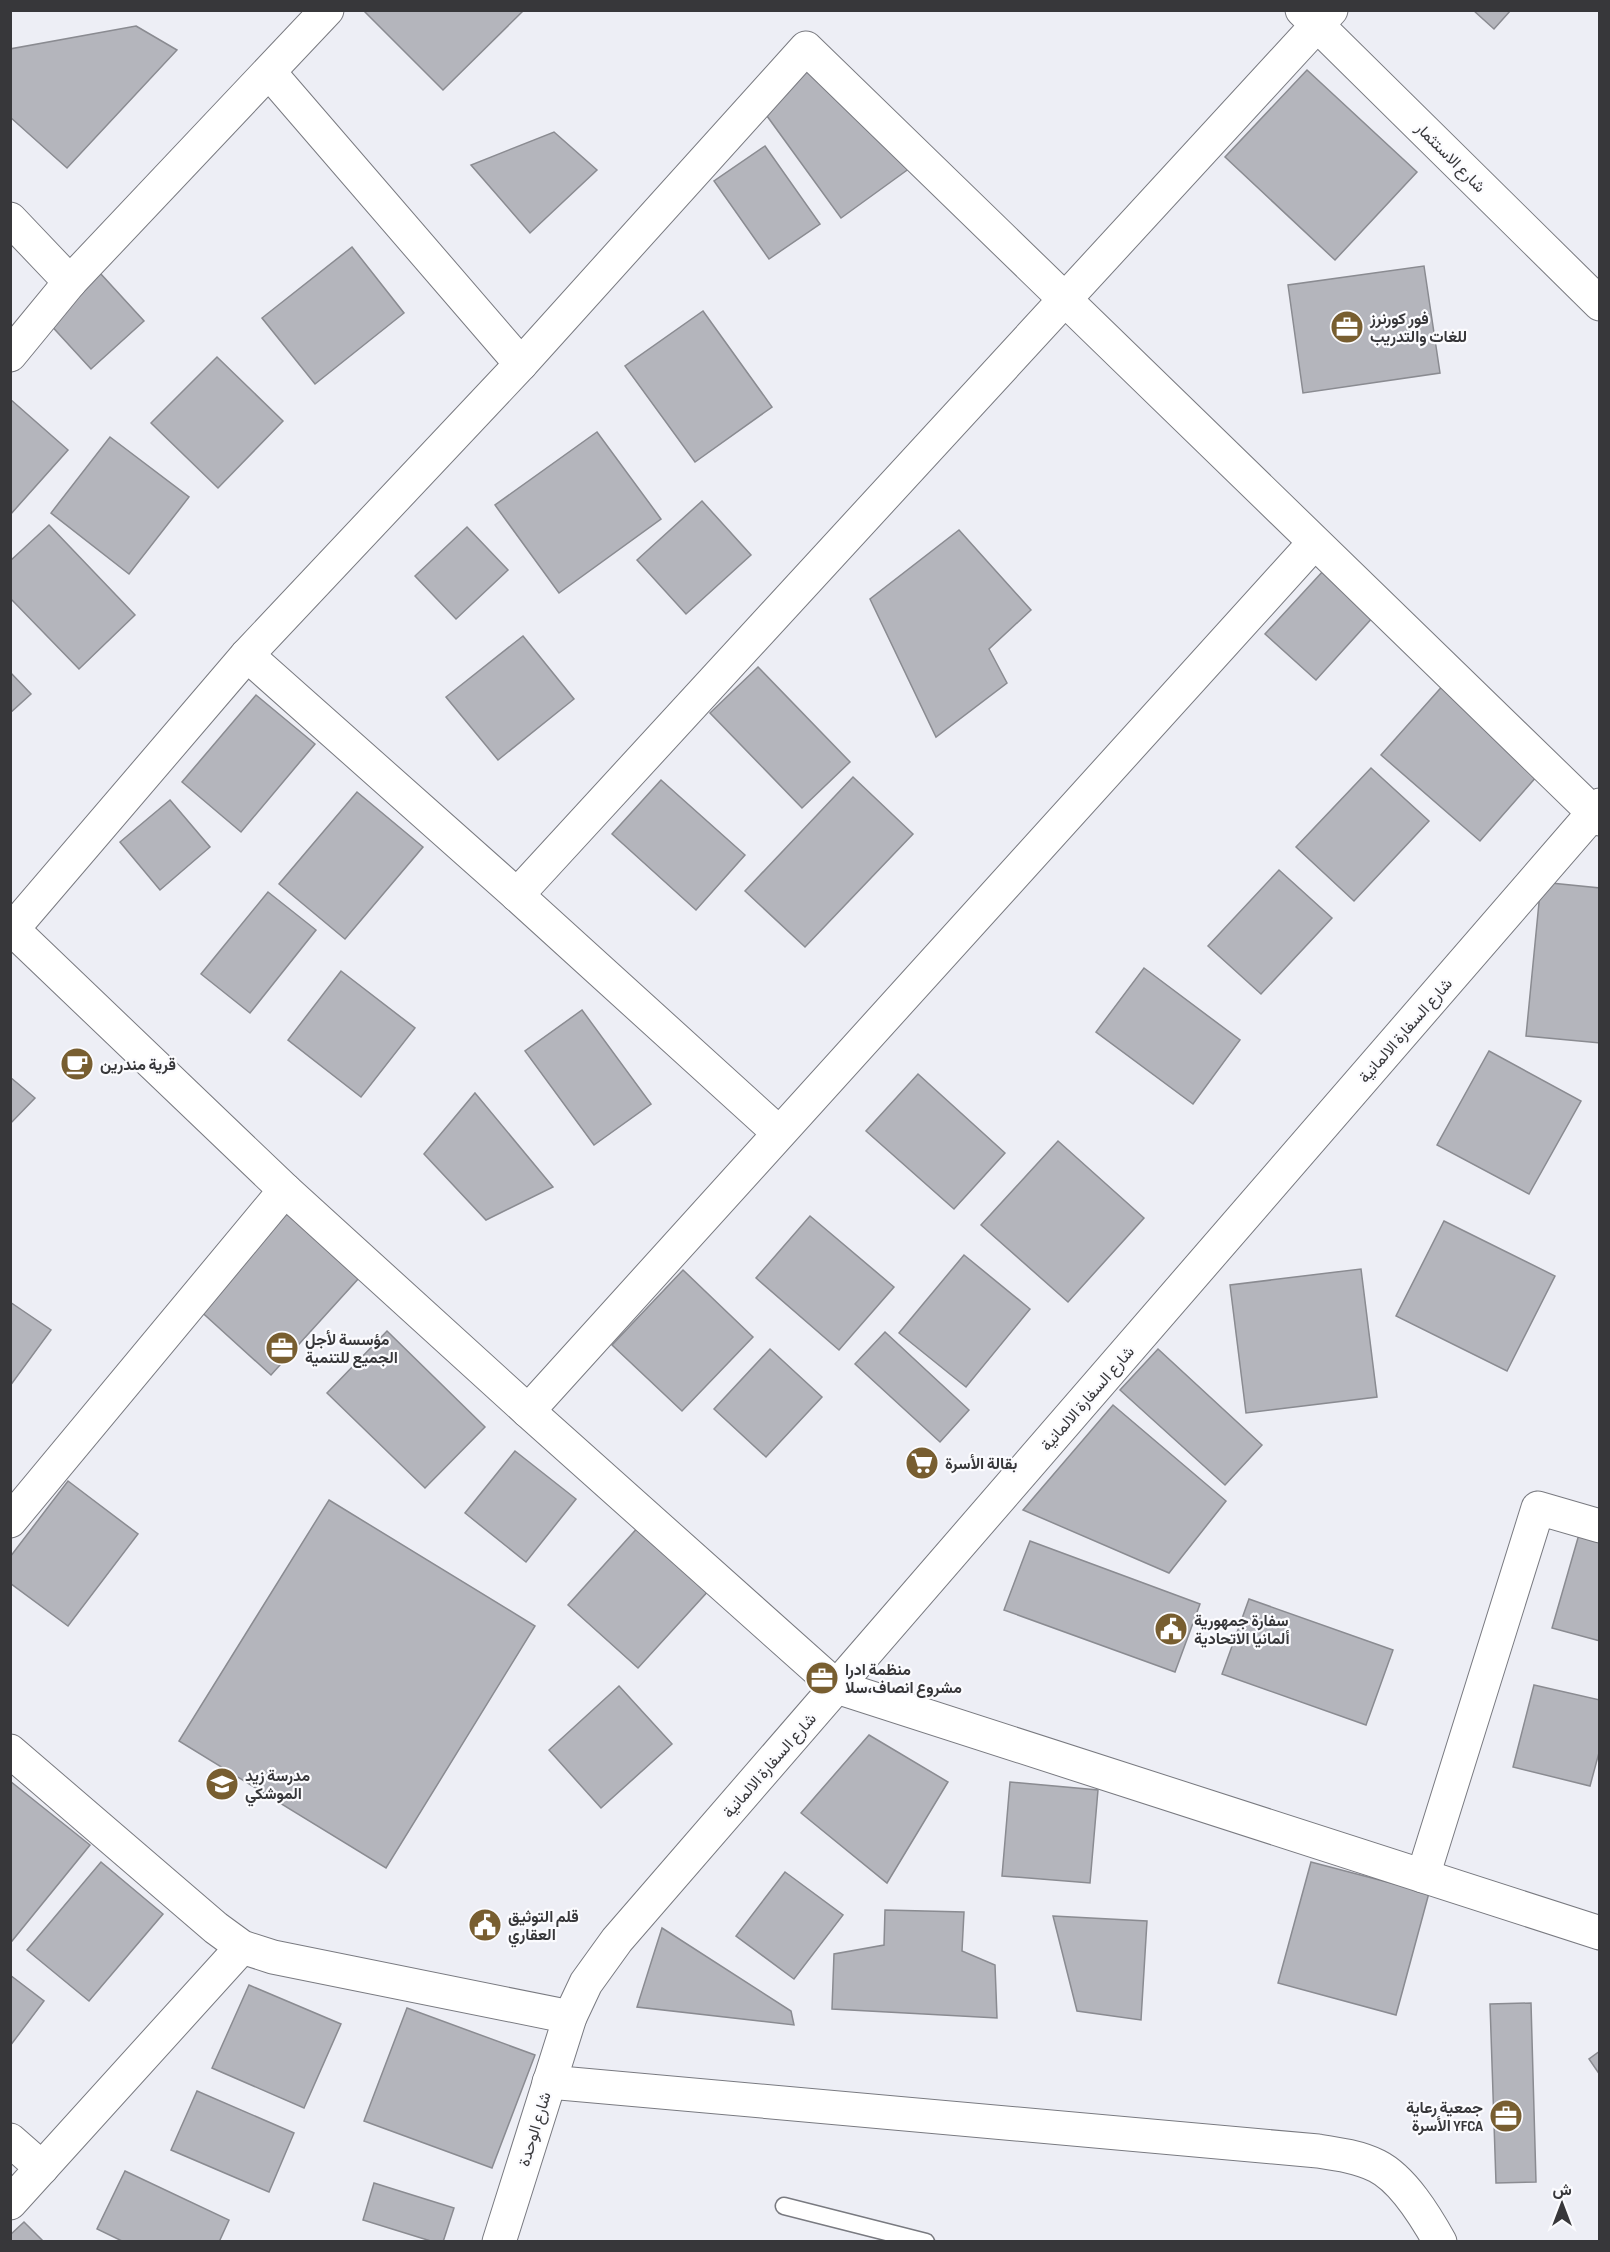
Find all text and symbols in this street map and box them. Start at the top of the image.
street label: شارع الاستثمار [1410,119,1489,198]
office icon: فور كورنرز للغات والتدريب [1329,309,1365,345]
place label: فور كورنرز للغات والتدريب [1369,310,1467,347]
street label: شارع السفارة الالمانية [1356,975,1457,1088]
cafe icon: قرية مندرين [59,1046,95,1082]
place label: قرية مندرين [100,1056,176,1075]
office icon: مؤسسة لأجل الجميع للتنمية [264,1330,300,1366]
place label: مؤسسة لأجل الجميع للتنمية [305,1330,398,1369]
street label: شارع السفارة الالمانية [1038,1343,1139,1456]
supermarket icon: بقالة الأسرة [904,1445,940,1481]
place label: بقالة الأسرة [945,1454,1017,1474]
public building icon: سفارة جمهورية ألمانيا الاتحادية [1153,1611,1189,1647]
place label: سفارة جمهورية ألمانيا الاتحادية [1194,1612,1290,1649]
office icon: منظمة ادرا مشروع انصاف،سلا [804,1660,840,1696]
place label: منظمة ادرا مشروع انصاف،سلا [845,1661,962,1698]
street label: شارع السفارة الالمانية [720,1710,821,1823]
school or university icon: مدرسة زيد الموشكي [204,1766,240,1802]
place label: مدرسة زيد الموشكي [245,1767,311,1807]
public building icon: قلم التوثيق العقاري [467,1907,503,1943]
place label: قلم التوثيق العقاري [508,1908,579,1948]
street label: شارع الوحدة [515,2090,557,2169]
office icon: جمعية رعاية الأسرة YFCA [1488,2098,1524,2134]
place label: جمعية رعاية الأسرة YFCA [1406,2099,1483,2136]
north arrow [1532,2174,1592,2234]
text: ش [1552,2181,1572,2200]

